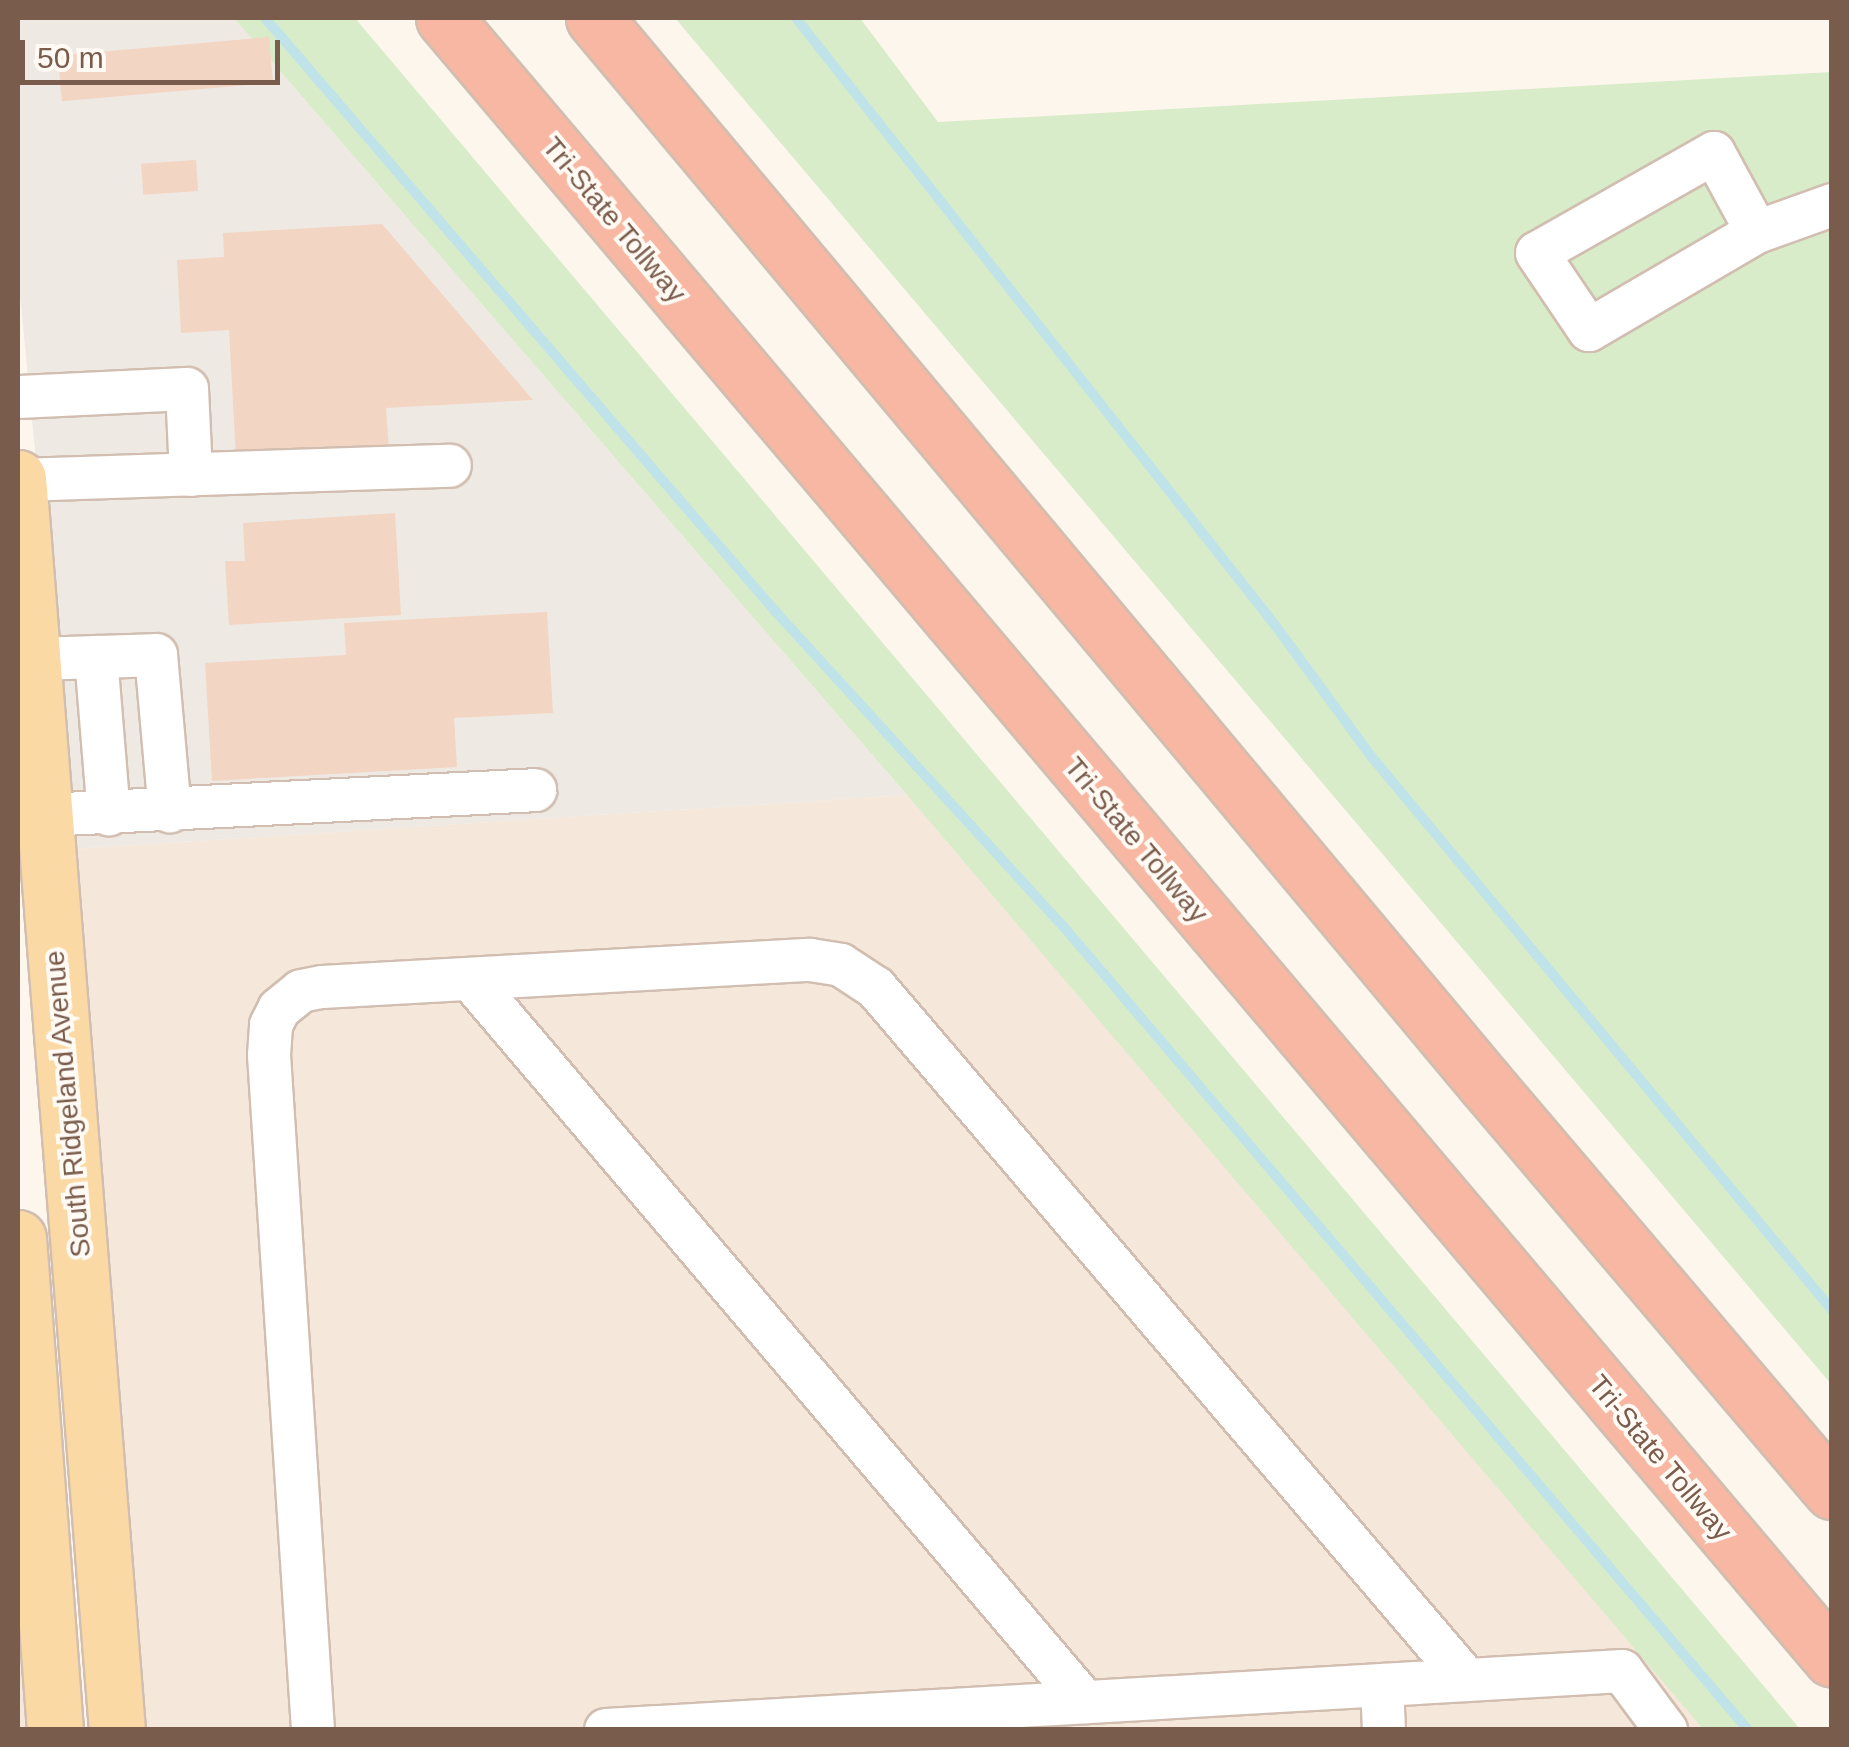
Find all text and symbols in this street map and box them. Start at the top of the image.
scale bar [25,20,285,82]
text: 50 m [37,41,104,74]
street label: Tri-State Tollway [535,130,693,310]
street label: Tri-State Tollway [1057,750,1215,930]
street label: South Ridgeland Avenue [38,948,98,1260]
street label: Tri-State Tollway [1581,1368,1739,1548]

